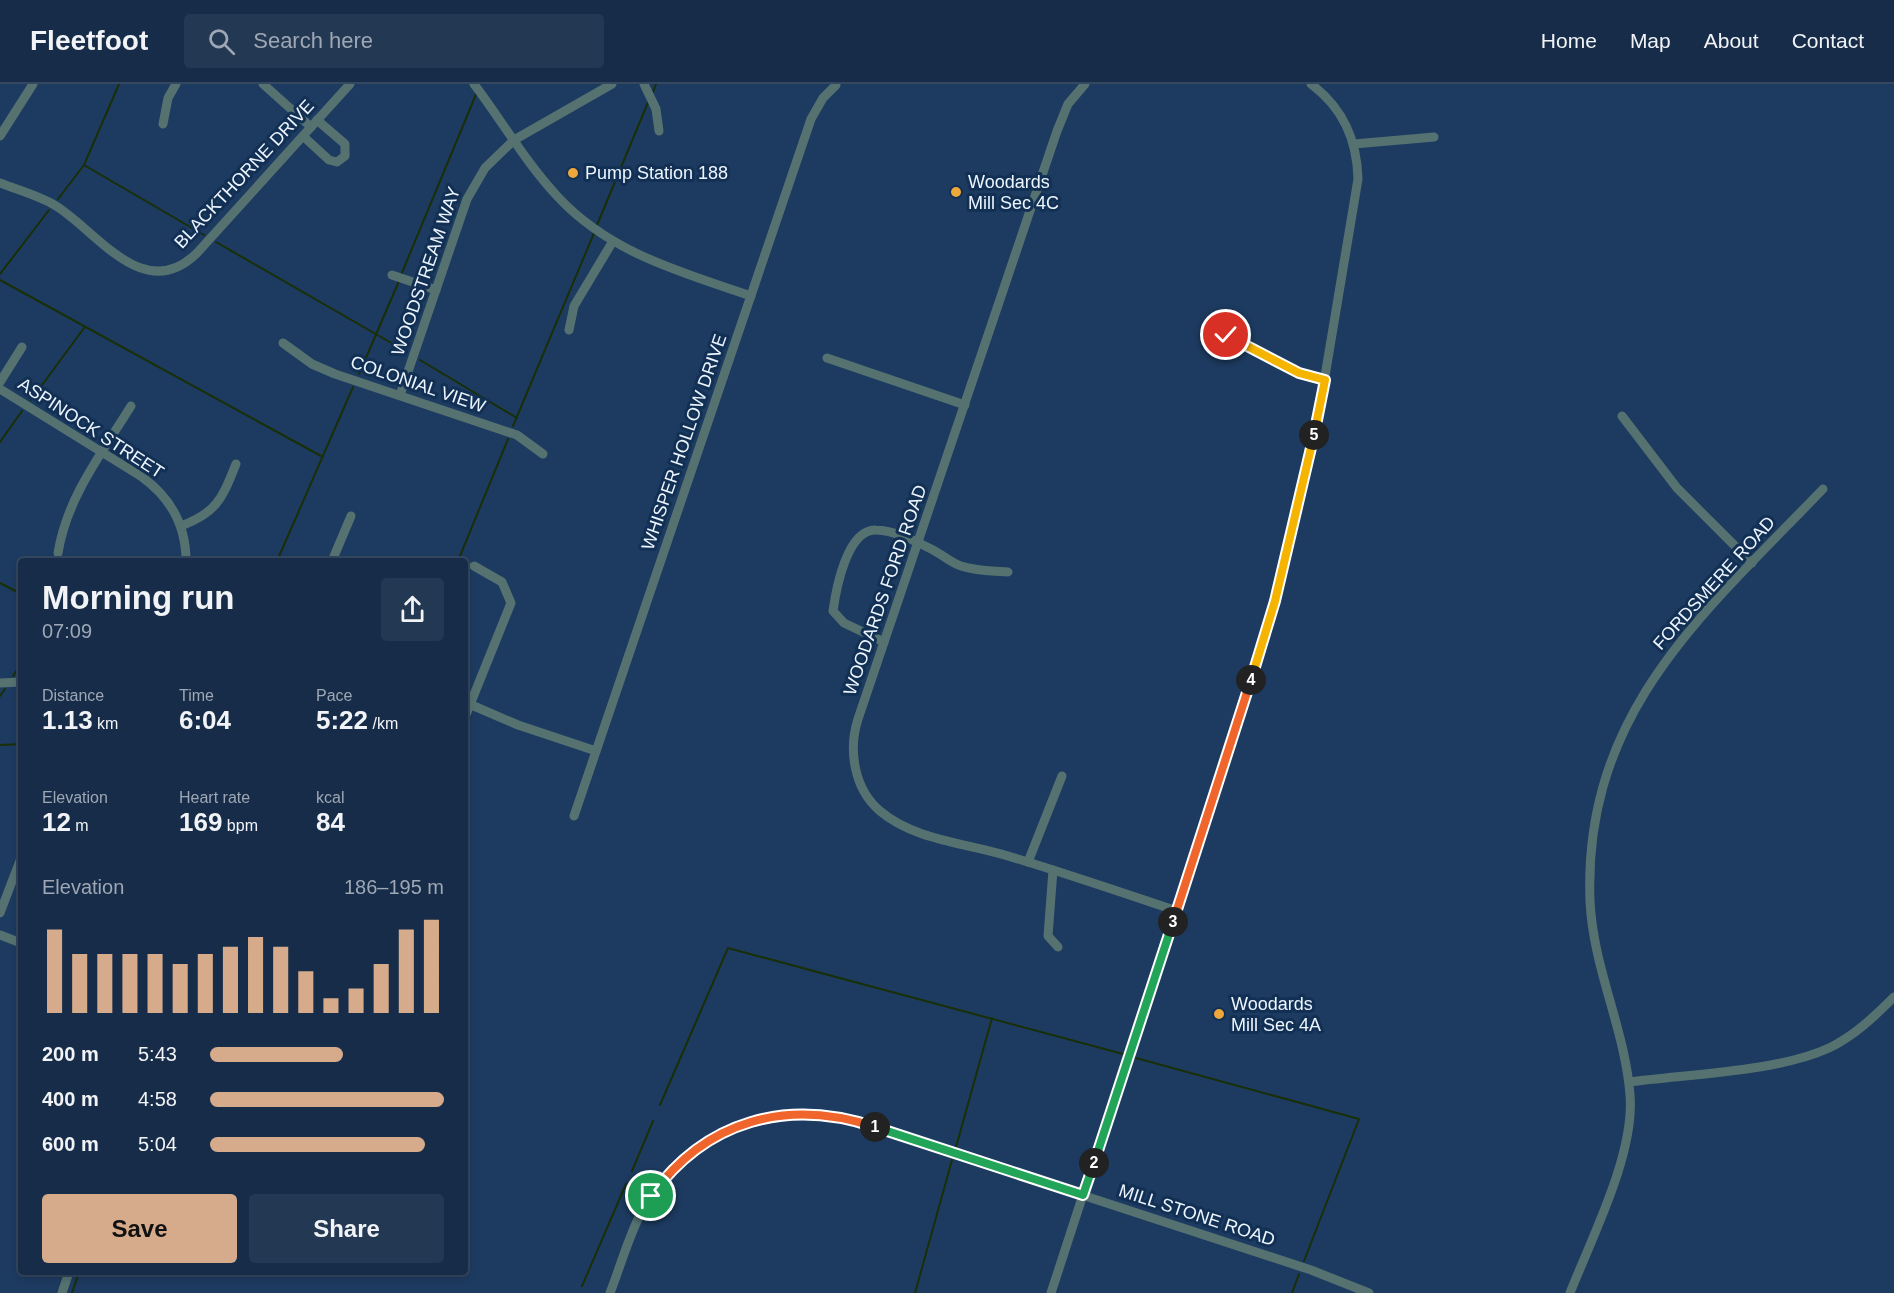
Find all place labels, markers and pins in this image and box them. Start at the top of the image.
place label: Pump Station 188 [585,163,728,183]
marker: Pump Station 188 [566,166,580,180]
place label: Woodards Mill Sec 4C [968,172,1059,213]
marker: Woodards Mill Sec 4C [949,185,963,199]
pin [1200,309,1251,360]
pin: 5 [1299,420,1329,450]
pin: 4 [1236,665,1266,695]
pin: 3 [1158,907,1188,937]
place label: Woodards Mill Sec 4A [1231,994,1321,1035]
marker: Woodards Mill Sec 4A [1212,1007,1226,1021]
pin: 1 [860,1112,890,1142]
pin: 2 [1079,1148,1109,1178]
pin [625,1170,676,1221]

